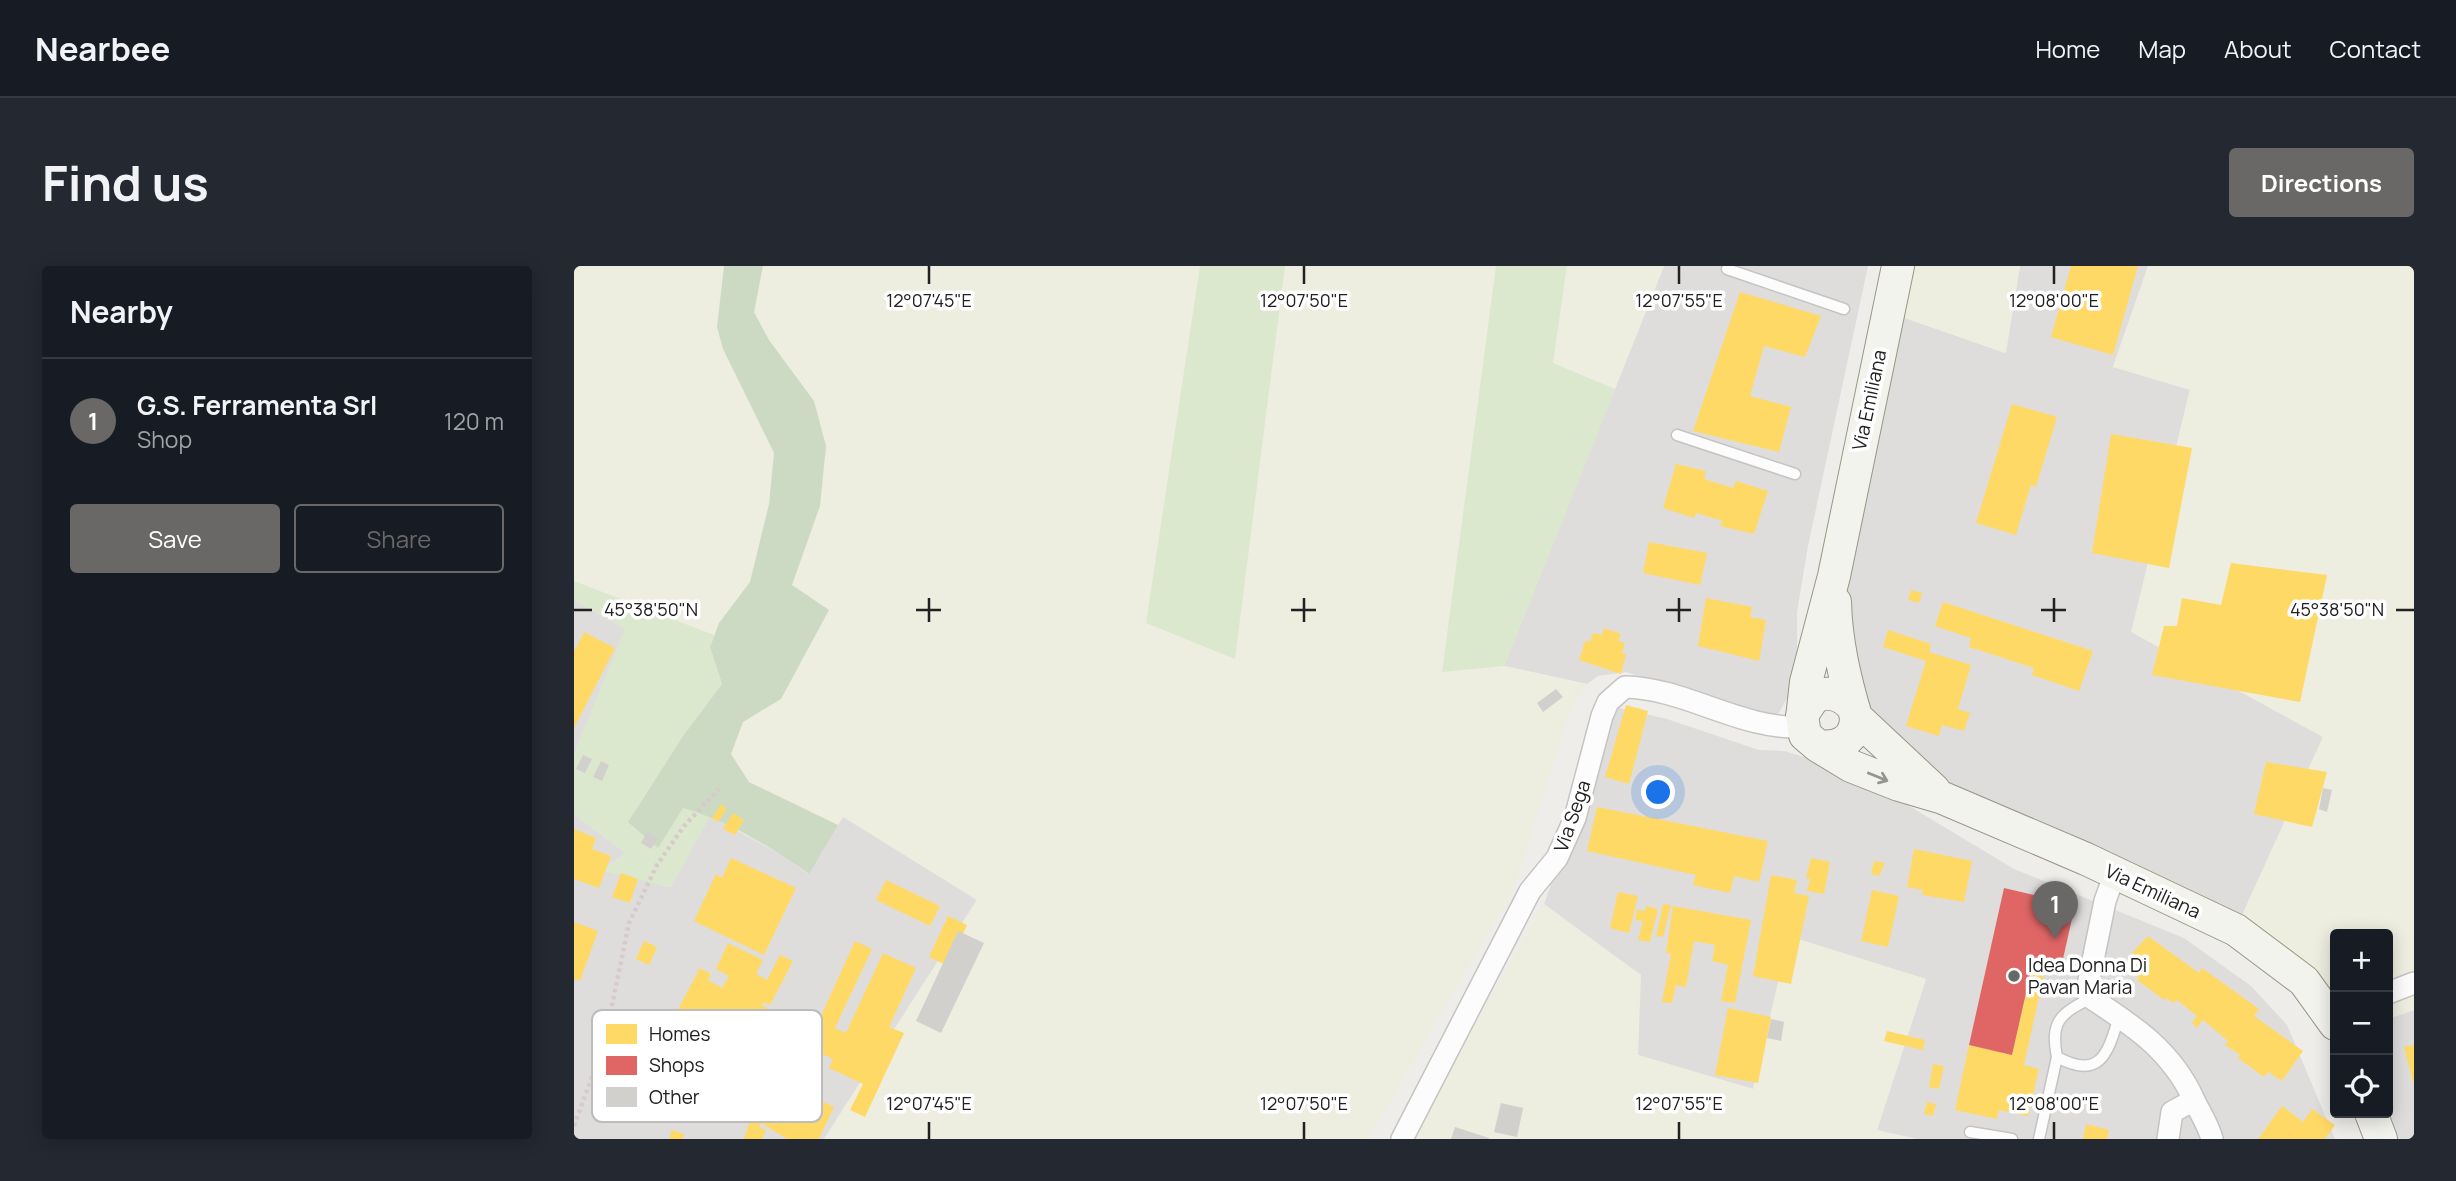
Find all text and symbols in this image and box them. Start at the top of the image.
text: Nearbee [35,26,170,71]
text: Home [2035,32,2100,65]
text: Map [2138,32,2186,65]
text: About [2224,32,2292,65]
text: Contact [2330,32,2421,65]
button: Directions [2229,148,2414,217]
text: Find us [42,149,209,216]
text: 12°07'45"E [886,288,972,312]
text: 12°07'50"E [1260,288,1348,312]
text: 12°07'55"E [1635,288,1723,312]
text: 12°08'00"E [2009,288,2099,312]
text: Nearby [70,291,173,332]
street label: Via Emiliana [1846,347,1892,453]
text: G.S. Ferramenta Srl [137,387,377,423]
text: 1 [88,405,98,437]
text: 120 m [444,405,504,437]
text: Shop [137,423,192,455]
button: Save [70,504,280,573]
button: Share [294,504,504,573]
text: 45°38'50"N [604,597,698,621]
text: 45°38'50"N [2290,597,2384,621]
one-way arrow [1867,771,1889,784]
your location [1641,775,1675,809]
street label: Via Sega [1548,777,1596,855]
street label: Via Emiliana [2101,858,2205,924]
pin: 1 [2032,881,2078,939]
map controls [2330,929,2393,1118]
button: + [2330,929,2393,992]
place label: Idea Donna Di Pavan Maria [2028,952,2147,1000]
marker: Idea Donna Di Pavan Maria [2006,968,2022,984]
button: − [2330,992,2393,1055]
legend [592,1010,822,1122]
text: Homes [649,1021,710,1047]
text: Shops [649,1052,704,1078]
button: locate [2330,1055,2393,1118]
text: Other [649,1084,700,1110]
text: 12°07'45"E [886,1091,972,1115]
text: 12°07'50"E [1260,1091,1348,1115]
text: 12°07'55"E [1635,1091,1723,1115]
text: 12°08'00"E [2009,1091,2099,1115]

